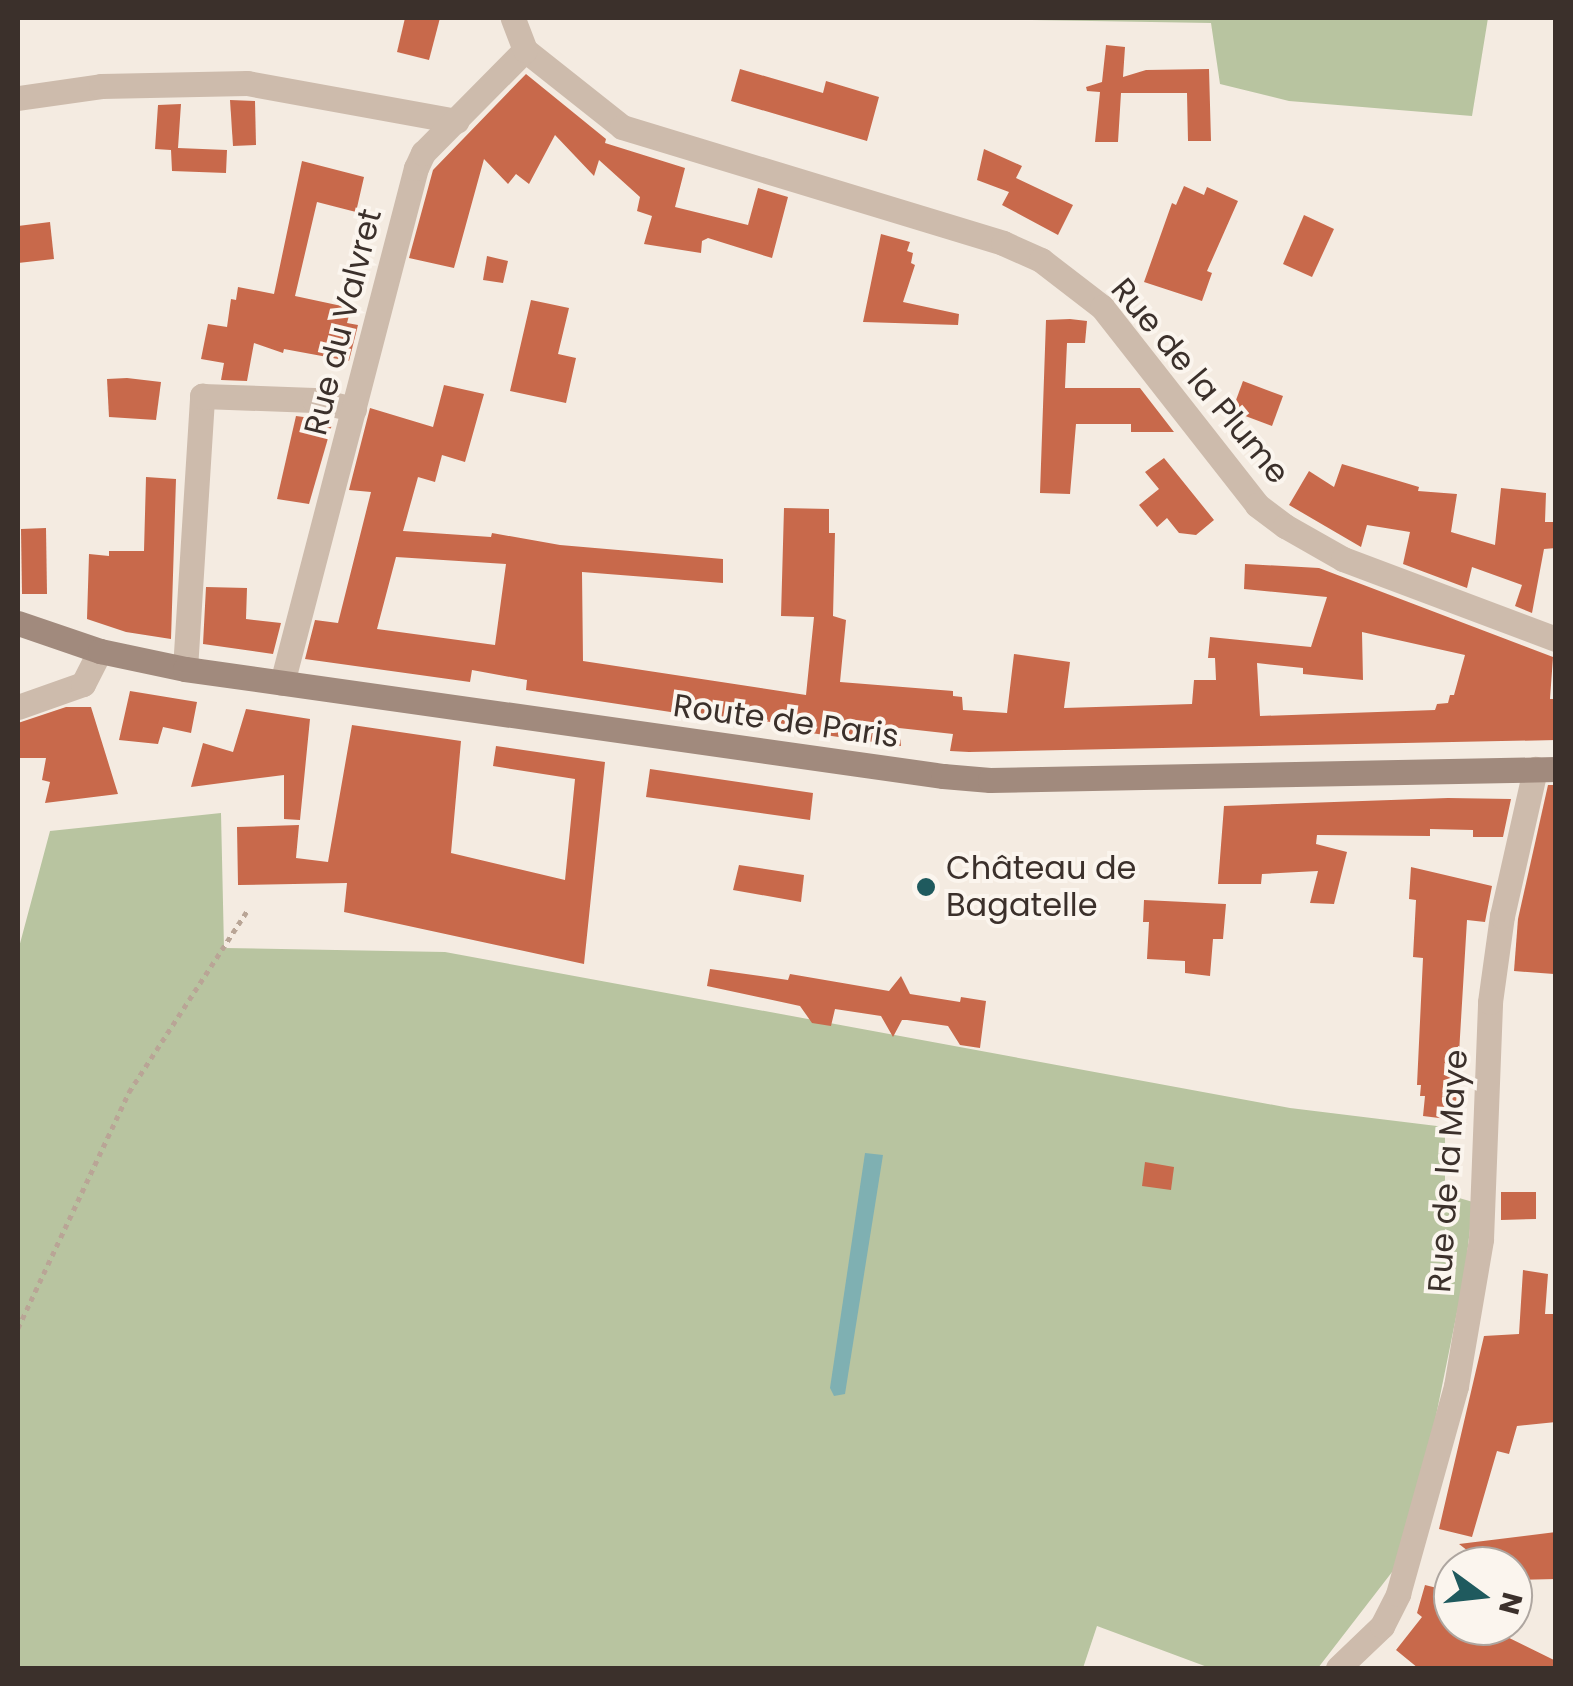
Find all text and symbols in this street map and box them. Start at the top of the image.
street label: Rue du Valvret [296,205,390,439]
street label: Rue de la Plume [1103,271,1297,491]
street label: Route de Paris [671,686,901,756]
place label: Château de Bagatelle [946,850,1136,925]
marker: Château de Bagatelle [915,876,937,898]
street label: Rue de la Maye [1420,1048,1476,1294]
north arrow [1433,1546,1533,1646]
text: N [1489,1588,1532,1619]

